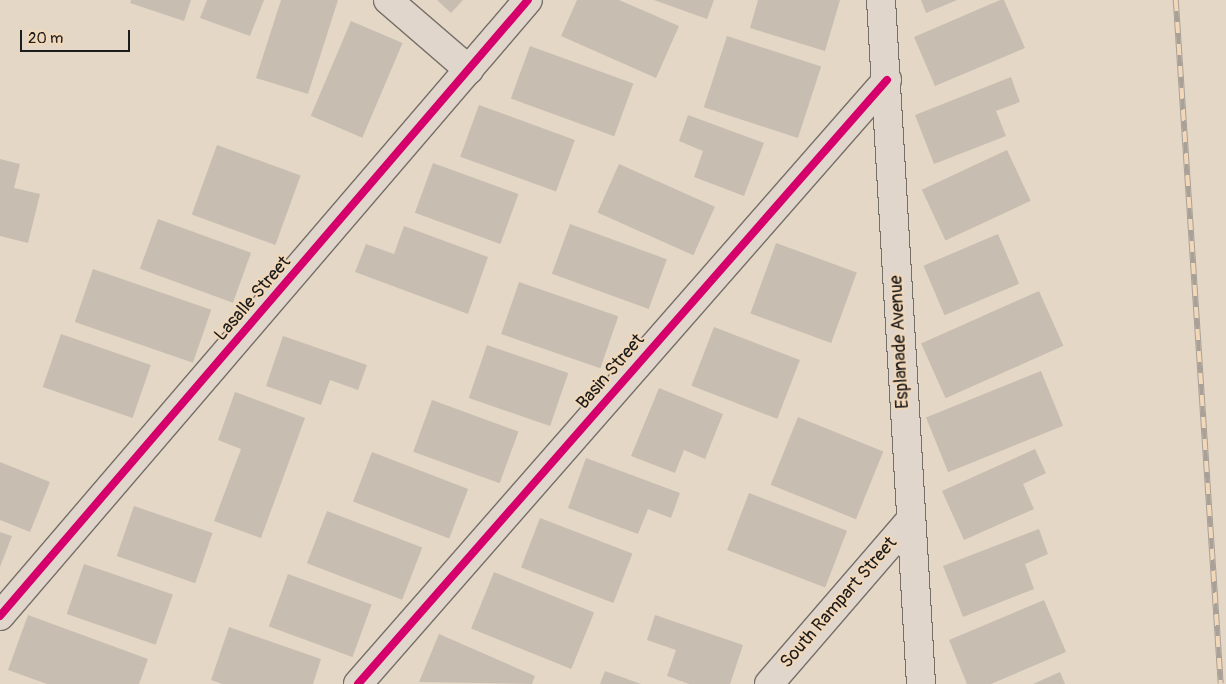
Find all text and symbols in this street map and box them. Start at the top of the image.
scale bar [22,20,132,52]
text: 20 m [28,29,63,48]
street label: Lasalle Street [210,252,296,346]
street label: Esplanade Avenue [886,275,914,409]
street label: Basin Street [572,330,650,414]
street label: South Rampart Street [776,533,902,673]

